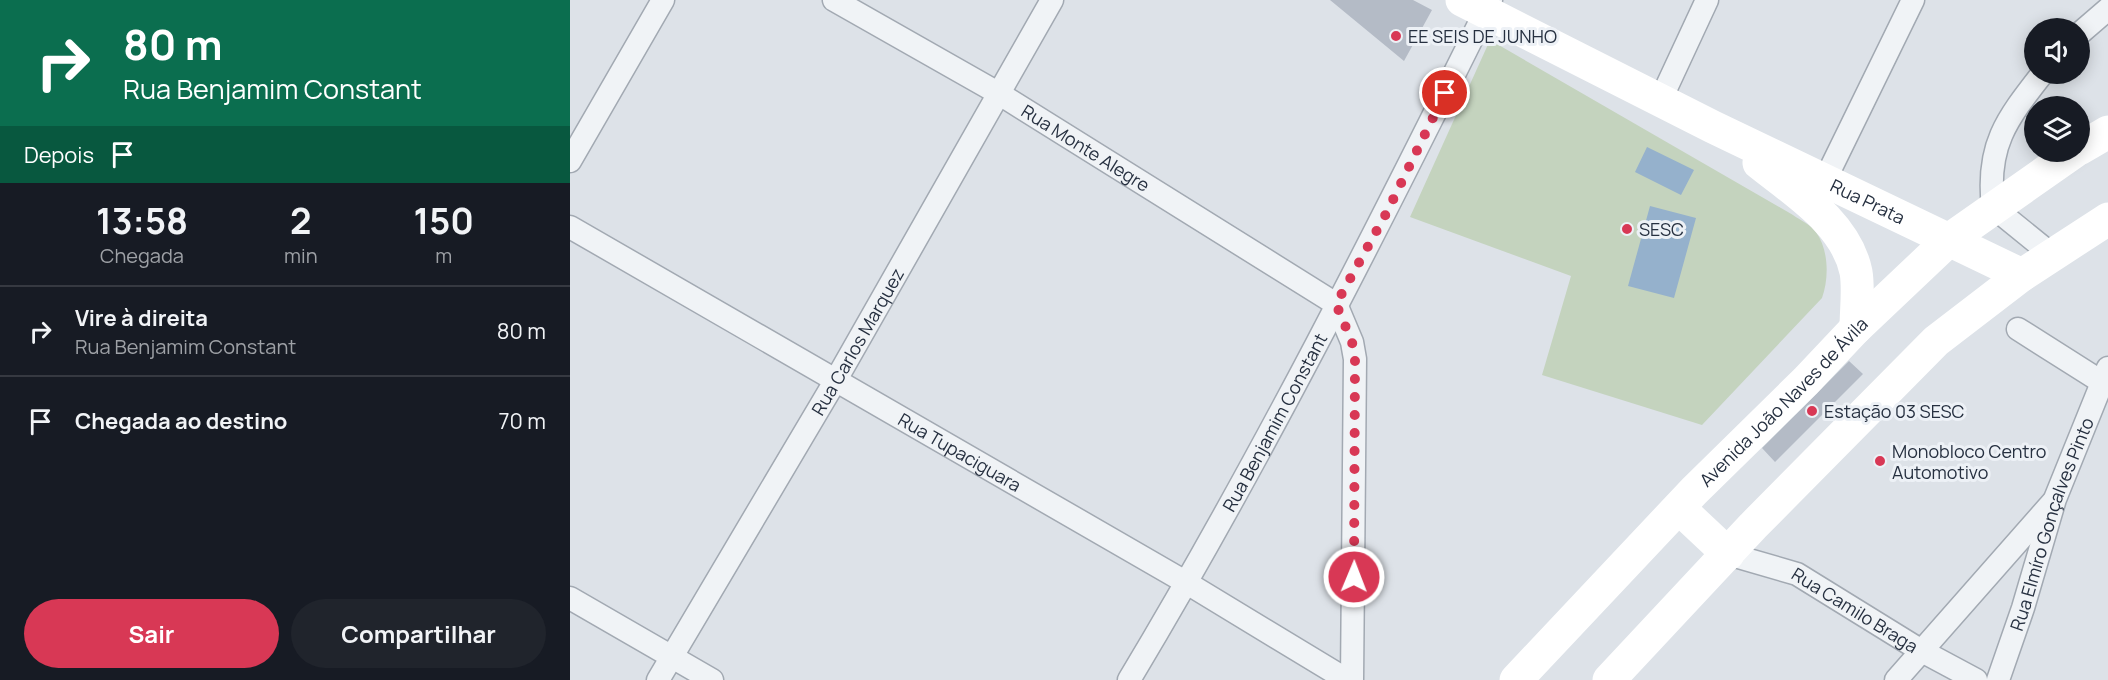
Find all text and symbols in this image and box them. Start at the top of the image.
text: 80 m [123,15,223,73]
map controls [2024,18,2090,162]
button: sound [2024,18,2090,84]
icon: right [24,24,102,102]
place label: EE SEIS DE JUNHO [1408,24,1557,48]
marker: EE SEIS DE JUNHO [1389,29,1403,43]
pin [1419,67,1470,118]
text: Rua Benjamim Constant [123,70,422,107]
icon: arrive [1428,76,1461,109]
button: layers [2024,96,2090,162]
street label: Rua Monte Alegre [1017,99,1154,197]
icon: arrive [106,138,139,171]
text: Depois [24,140,94,170]
street label: Rua Prata [1827,173,1909,229]
text: 13:58 [96,196,188,245]
text: 2 [290,196,312,245]
text: 150 [413,196,474,245]
place label: SESC [1639,217,1684,241]
marker: SESC [1620,222,1634,236]
text: Chegada [100,242,184,269]
text: min [284,242,318,269]
text: m [435,242,452,269]
street label: Rua Carlos Marquez [806,263,909,419]
text: Vire à direita [75,303,208,333]
street label: Avenida João Naves de Ávila [1694,311,1872,491]
icon: right [24,315,57,348]
text: 80 m [497,316,546,346]
street label: Rua Benjamim Constant [1217,329,1332,516]
text: Rua Benjamim Constant [75,333,296,360]
place label: Estação 03 SESC [1824,399,1965,423]
marker: Estação 03 SESC [1805,404,1819,418]
icon: arrive [24,405,57,438]
text: Chegada ao destino [75,406,287,436]
text: 70 m [498,406,546,436]
street label: Rua Tupaciguara [894,407,1026,497]
street label: Rua Elmíro Gonçalves Pinto [2004,414,2099,634]
place label: Monobloco Centro Automotivo [1892,439,2047,484]
marker: Monobloco Centro Automotivo [1873,454,1887,468]
position arrow [1322,545,1386,609]
street label: Rua Camilo Braga [1787,562,1923,658]
button: Sair [24,599,279,668]
button: Compartilhar [291,599,546,668]

